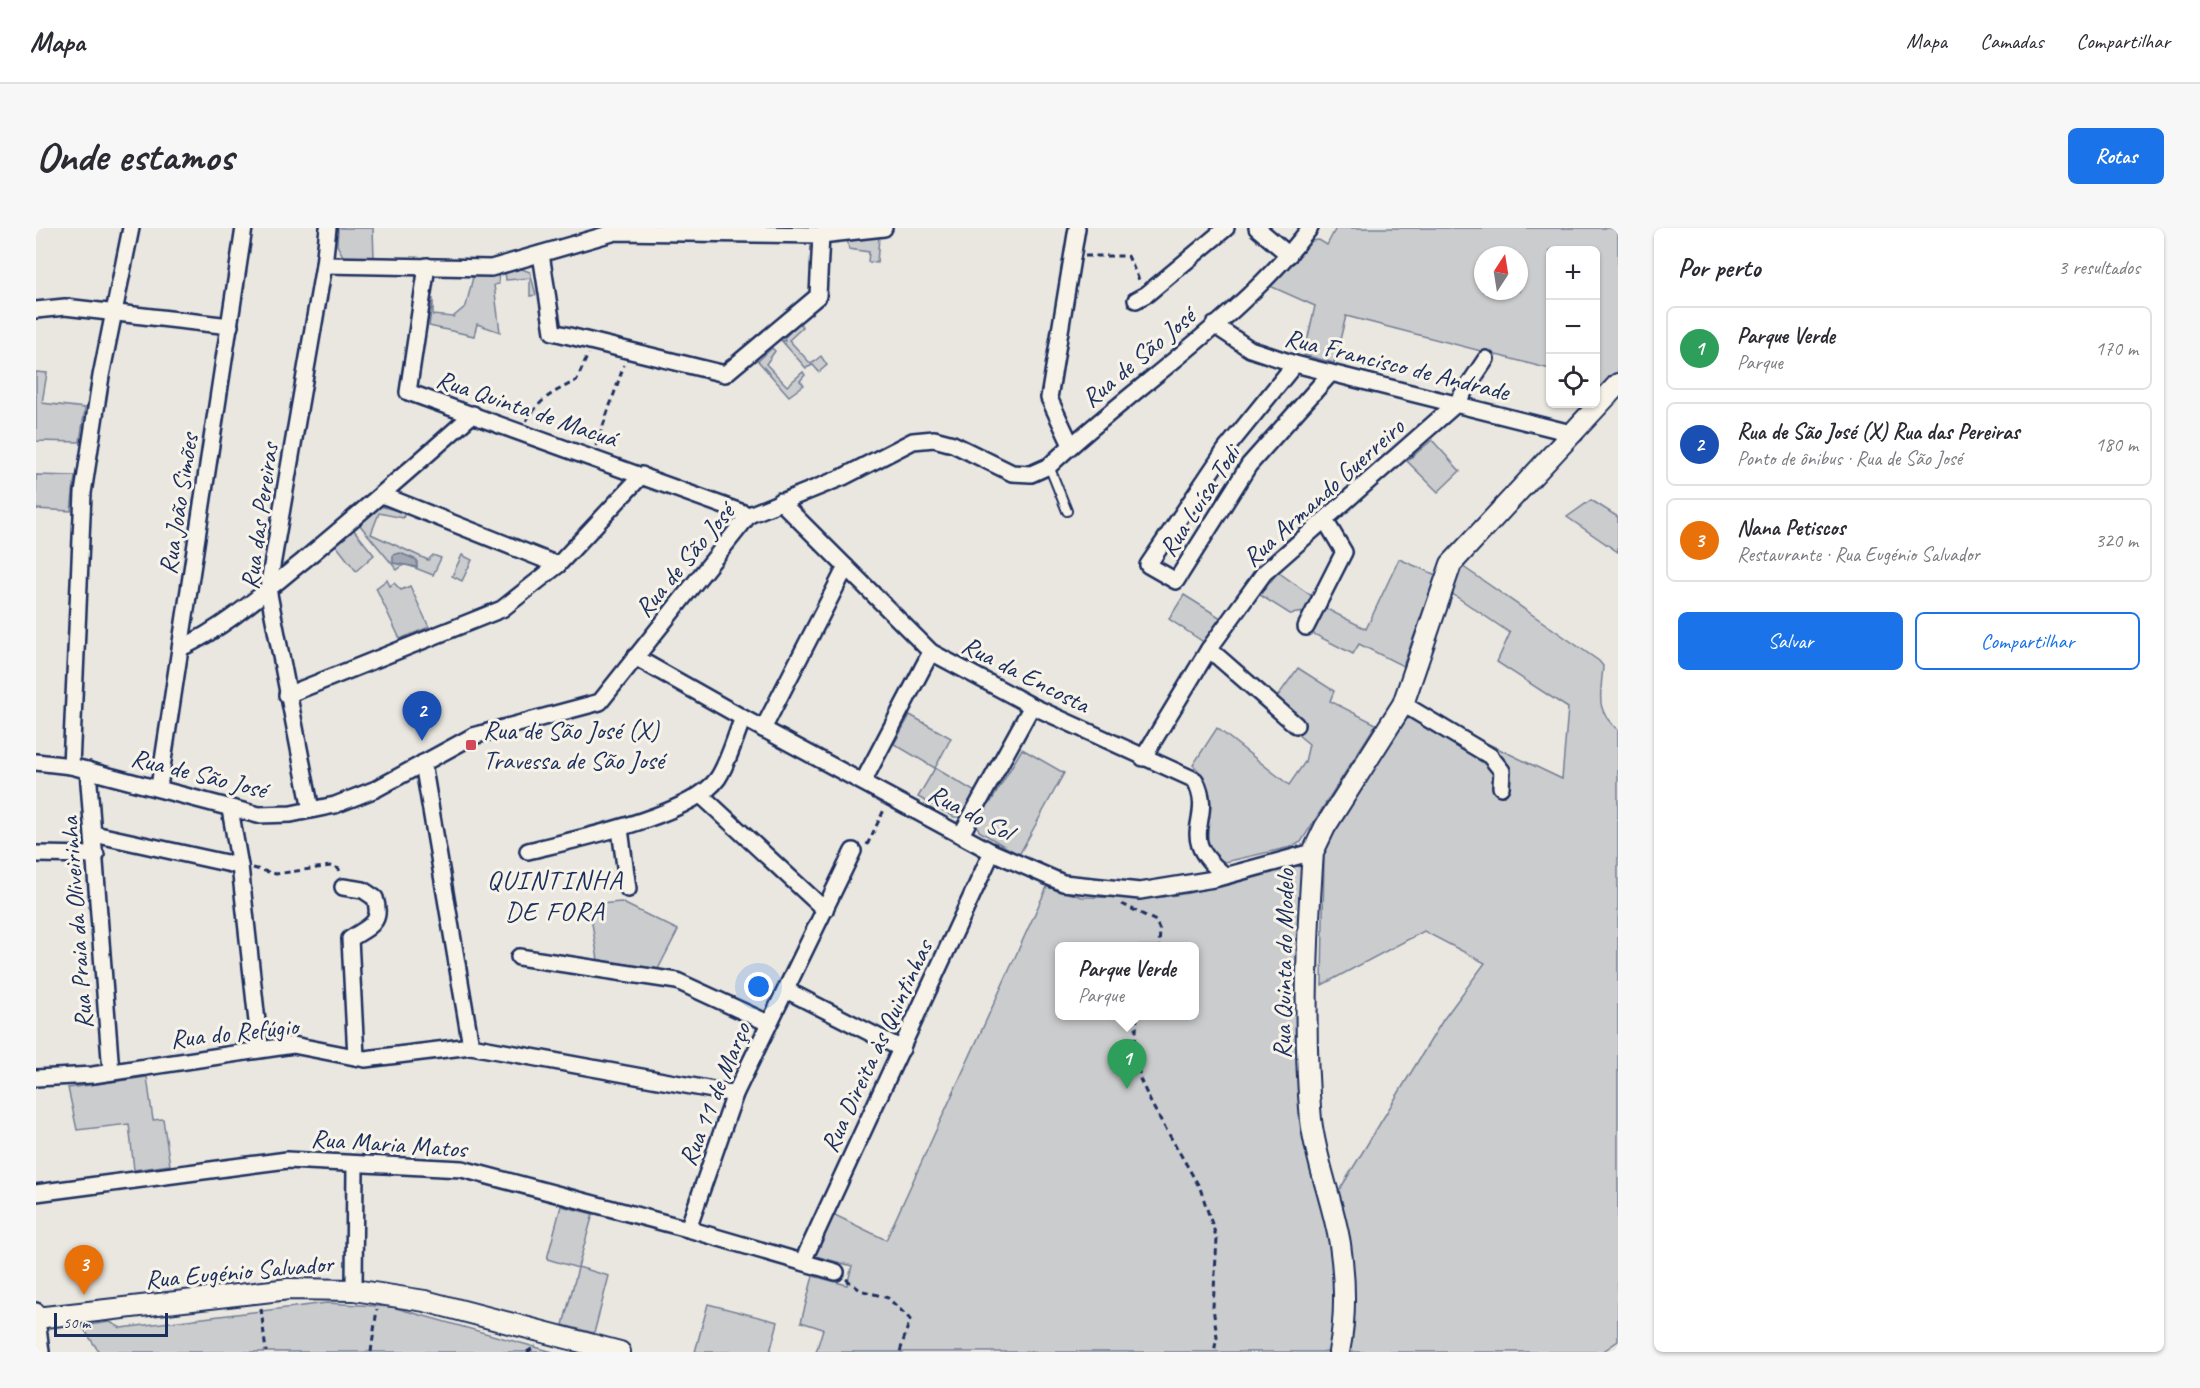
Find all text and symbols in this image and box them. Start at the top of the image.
text: Mapa [30,24,85,59]
text: Mapa [1906,28,1947,54]
text: Camadas [1980,28,2043,54]
text: Compartilhar [2076,28,2170,54]
button: Rotas [2068,128,2164,184]
text: Onde estamos [36,130,233,183]
north arrow [1474,246,1528,300]
map controls [1546,246,1600,408]
button: + [1546,246,1600,300]
text: Por perto [1678,251,1760,284]
text: 3 resultados [2058,255,2140,280]
street label: Rua de São José [1075,298,1205,415]
button: − [1546,300,1600,354]
street label: Rua Francisco de Andrade [1281,321,1514,409]
text: Parque Verde [1737,322,1835,350]
text: 1 [1695,336,1704,361]
text: 170 m [2095,336,2138,361]
text: Parque [1737,350,1783,375]
button: locate [1546,354,1600,408]
street label: Rua Quinta de Macuá [432,362,624,456]
street label: Rua Armando Guerreiro [1235,410,1413,574]
text: Rua de São José (X) Rua das Pereiras [1737,418,2020,446]
street label: Rua João Simões [151,429,206,577]
text: 2 [1695,432,1704,457]
text: 180 m [2095,432,2138,457]
street label: Rua Luísa Todi [1151,437,1249,563]
street label: Rua das Pereiras [233,439,286,591]
text: Ponto de ônibus · Rua de São José [1737,446,1962,471]
street label: Rua de São José [627,494,744,624]
text: Nana Petiscos [1737,514,1845,542]
text: 3 [1695,528,1704,553]
text: 320 m [2095,528,2138,553]
text: Restaurante · Rua Eugénio Salvador [1737,542,1980,567]
button: Salvar [1678,612,1903,670]
button: Compartilhar [1915,612,2140,670]
street label: Rua da Encosta [956,628,1097,721]
pin: 2 [402,692,442,741]
place label: Rua de São José (X) Travessa de São José [483,714,668,777]
marker: Rua de São José (X) Travessa de São José [464,738,478,752]
street label: Rua de São José [128,741,273,807]
street label: Rua do Sol [923,776,1023,851]
street label: Rua Praia da Oliveirinha [53,814,100,1030]
district label: QUINTINHA DE FORA [487,863,623,928]
street label: Rua Quinta do Modelo [1265,867,1302,1059]
street label: Rua Direita às Quintinhas [813,933,941,1158]
popup [1055,942,1199,1020]
text: Parque Verde [1078,955,1176,983]
your location [744,972,773,1001]
text: Parque [1078,983,1124,1008]
street label: Rua do Refúgio [169,1009,302,1056]
street label: Rua 11 de Março [671,1016,759,1170]
pin: 1 [1108,1040,1146,1089]
street label: Rua Maria Matos [310,1122,470,1166]
pin: 3 [64,1246,104,1295]
street label: Rua Eugénio Salvador [143,1247,336,1296]
scale bar [54,1310,168,1338]
text: 50 m [63,1313,90,1333]

